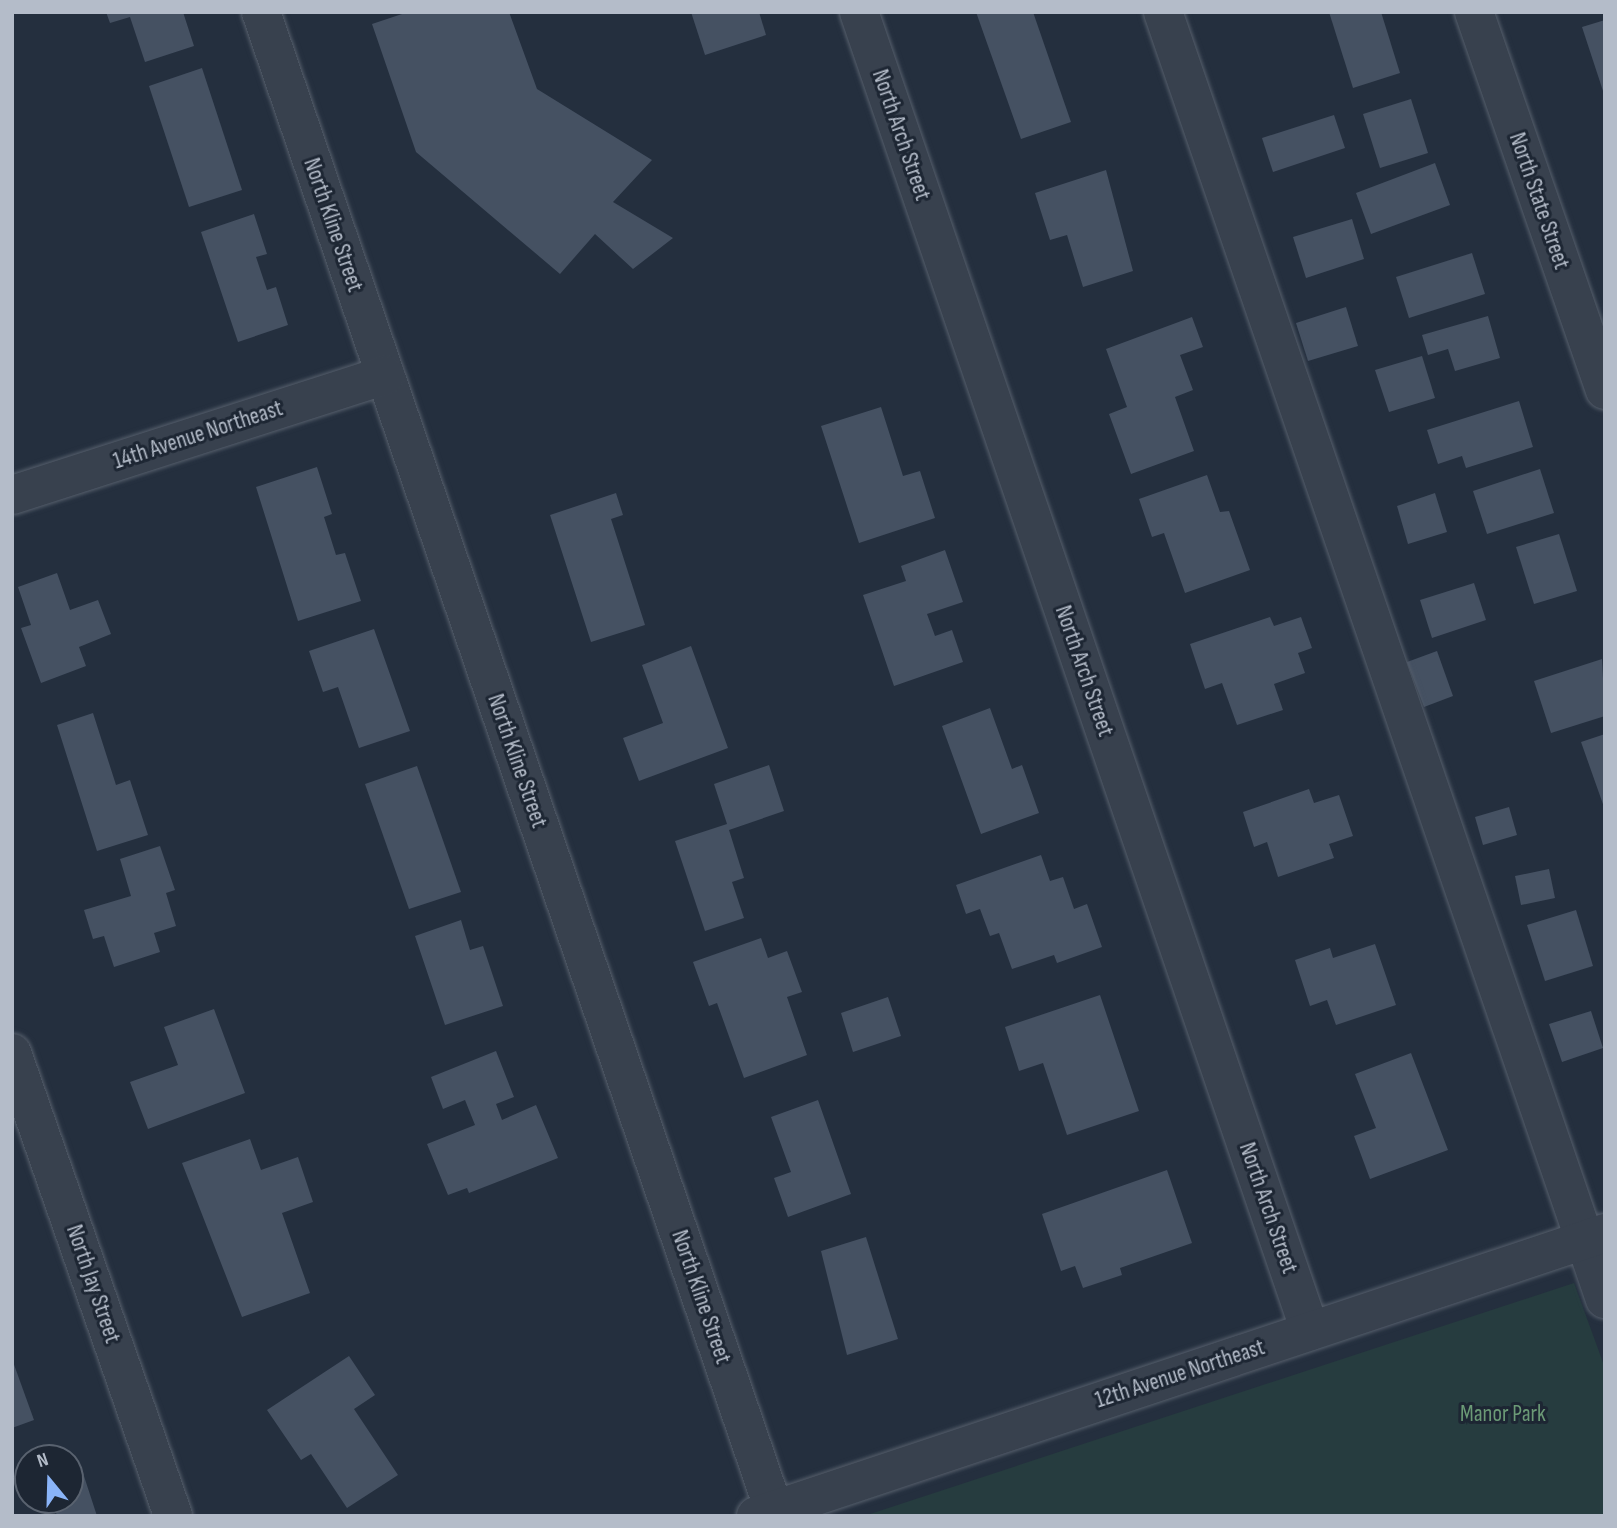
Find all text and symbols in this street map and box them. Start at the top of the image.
street label: North Arch Street [866,66,936,204]
street label: North State Street [1503,129,1575,273]
street label: North Kline Street [297,155,369,295]
street label: 14th Avenue Northeast [110,395,286,475]
street label: North Arch Street [1049,602,1119,740]
street label: North Kline Street [481,691,553,831]
street label: North Arch Street [1233,1139,1303,1277]
street label: North Jay Street [60,1221,126,1347]
street label: North Kline Street [665,1227,737,1367]
street label: 12th Avenue Northeast [1092,1334,1268,1414]
park label: Manor Park [1460,1400,1546,1428]
north arrow [14,1444,84,1514]
text: N [34,1448,51,1473]

